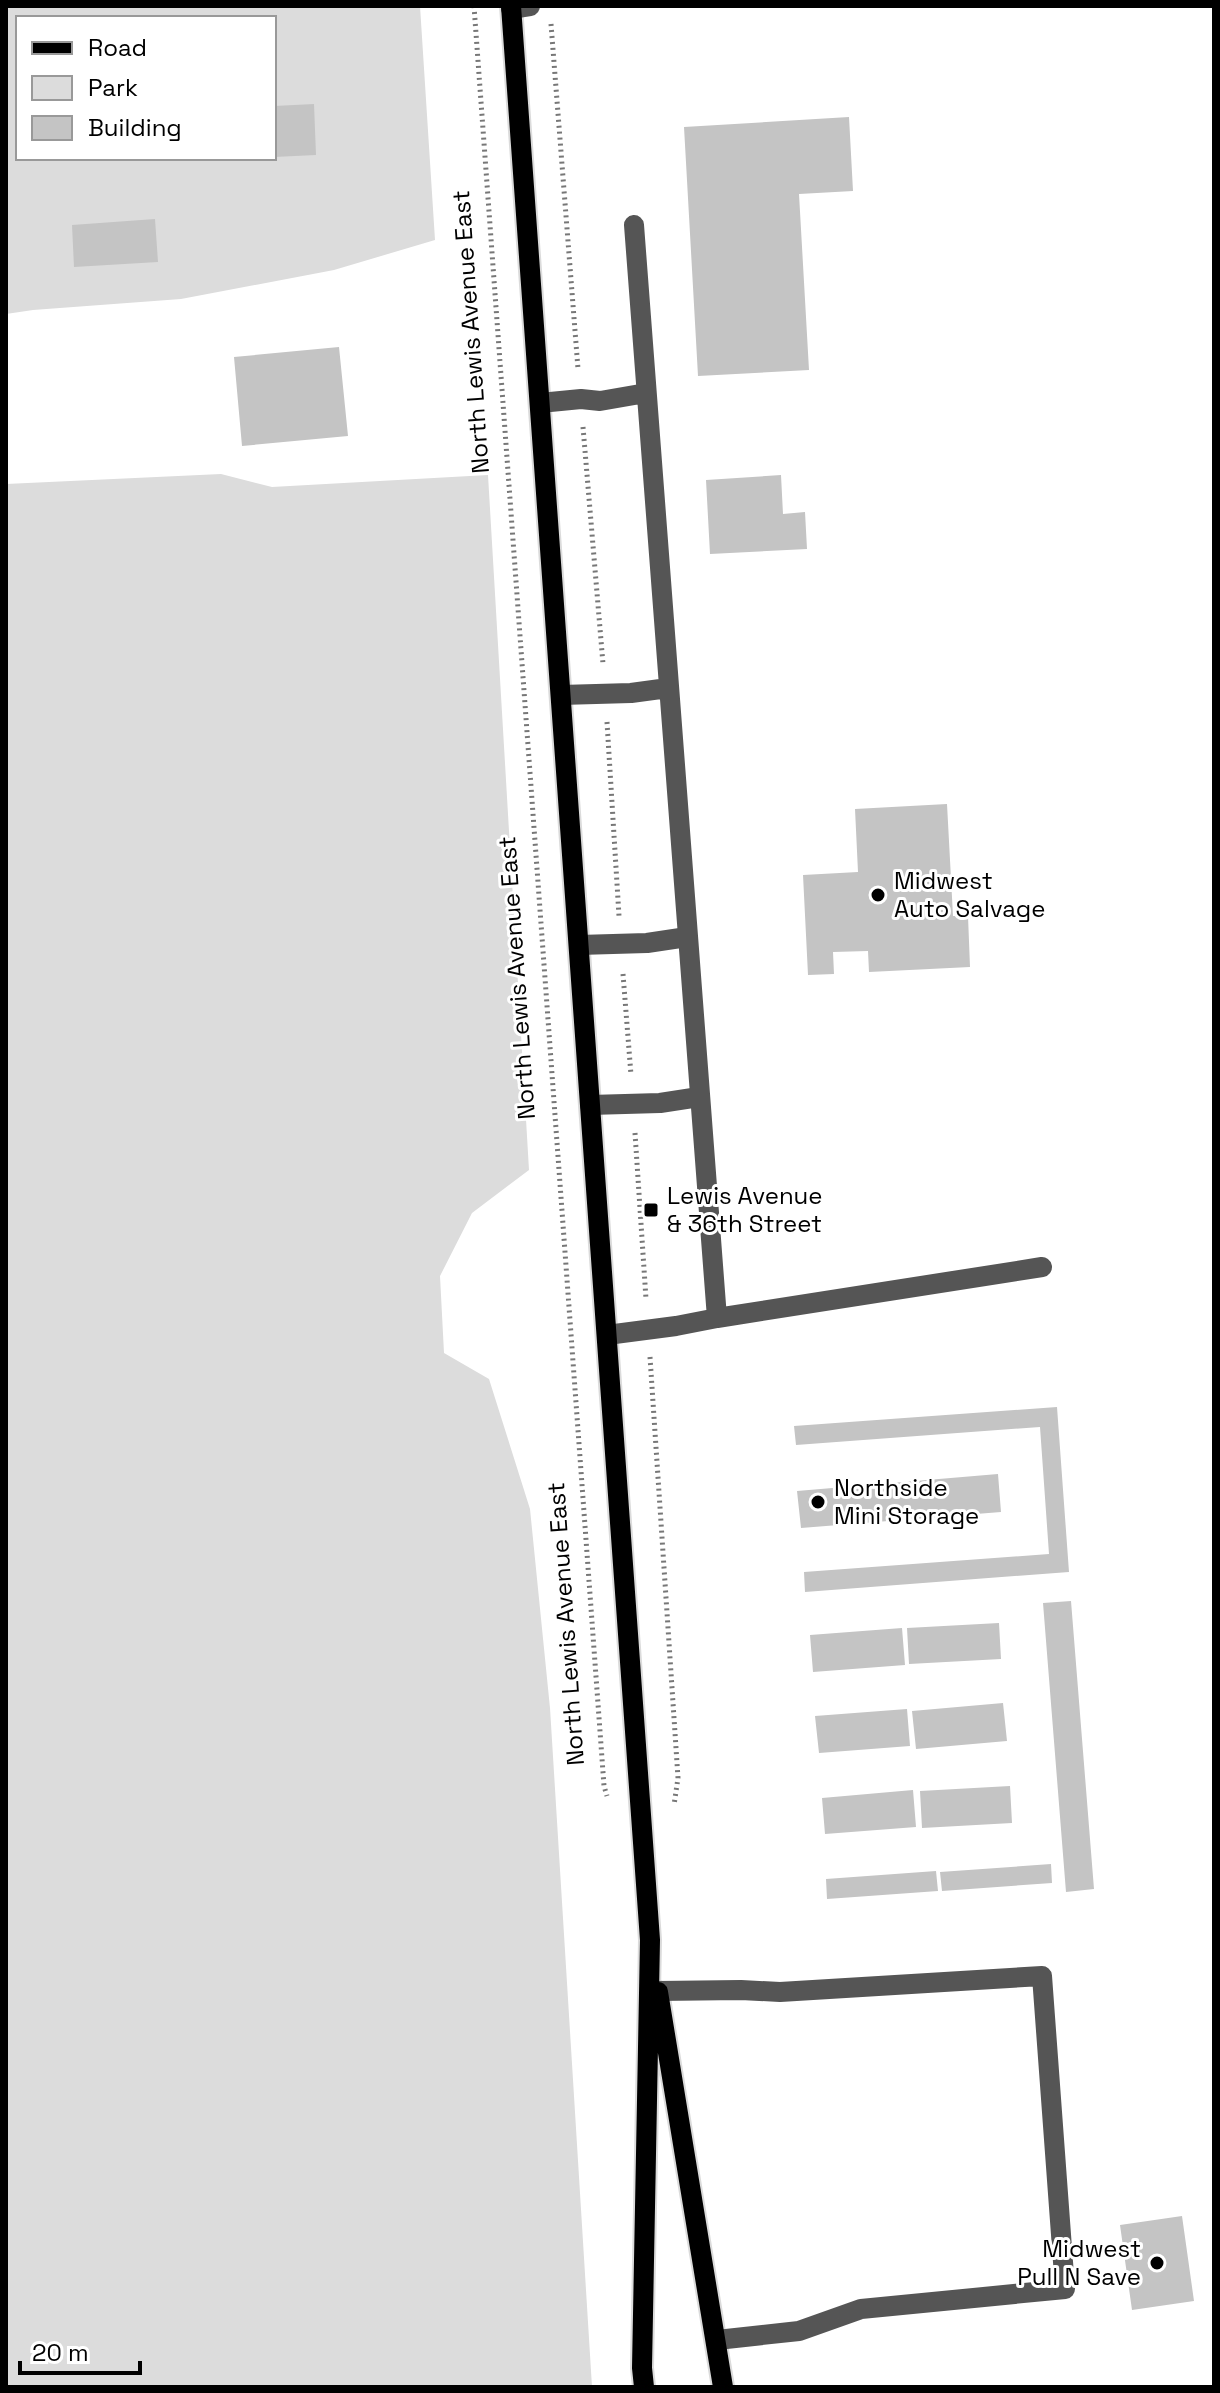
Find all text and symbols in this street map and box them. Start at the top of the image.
legend [16,16,276,160]
text: Road [88,32,147,63]
text: Park [88,72,138,103]
text: Building [88,112,182,143]
street label: North Lewis Avenue East [445,189,496,475]
street label: North Lewis Avenue East [491,835,542,1121]
place label: Midwest Auto Salvage [894,865,1045,924]
marker: Midwest Auto Salvage [869,886,887,904]
place label: Lewis Avenue & 36th Street [667,1180,822,1239]
marker: Lewis Avenue & 36th Street [642,1201,660,1219]
place label: Northside Mini Storage [834,1472,979,1531]
street label: North Lewis Avenue East [540,1481,591,1767]
marker: Northside Mini Storage [809,1493,827,1511]
place label: Midwest Pull N Save [1017,2233,1141,2292]
marker: Midwest Pull N Save [1148,2254,1166,2272]
scale bar [20,2325,140,2375]
text: 20 m [32,2337,89,2368]

